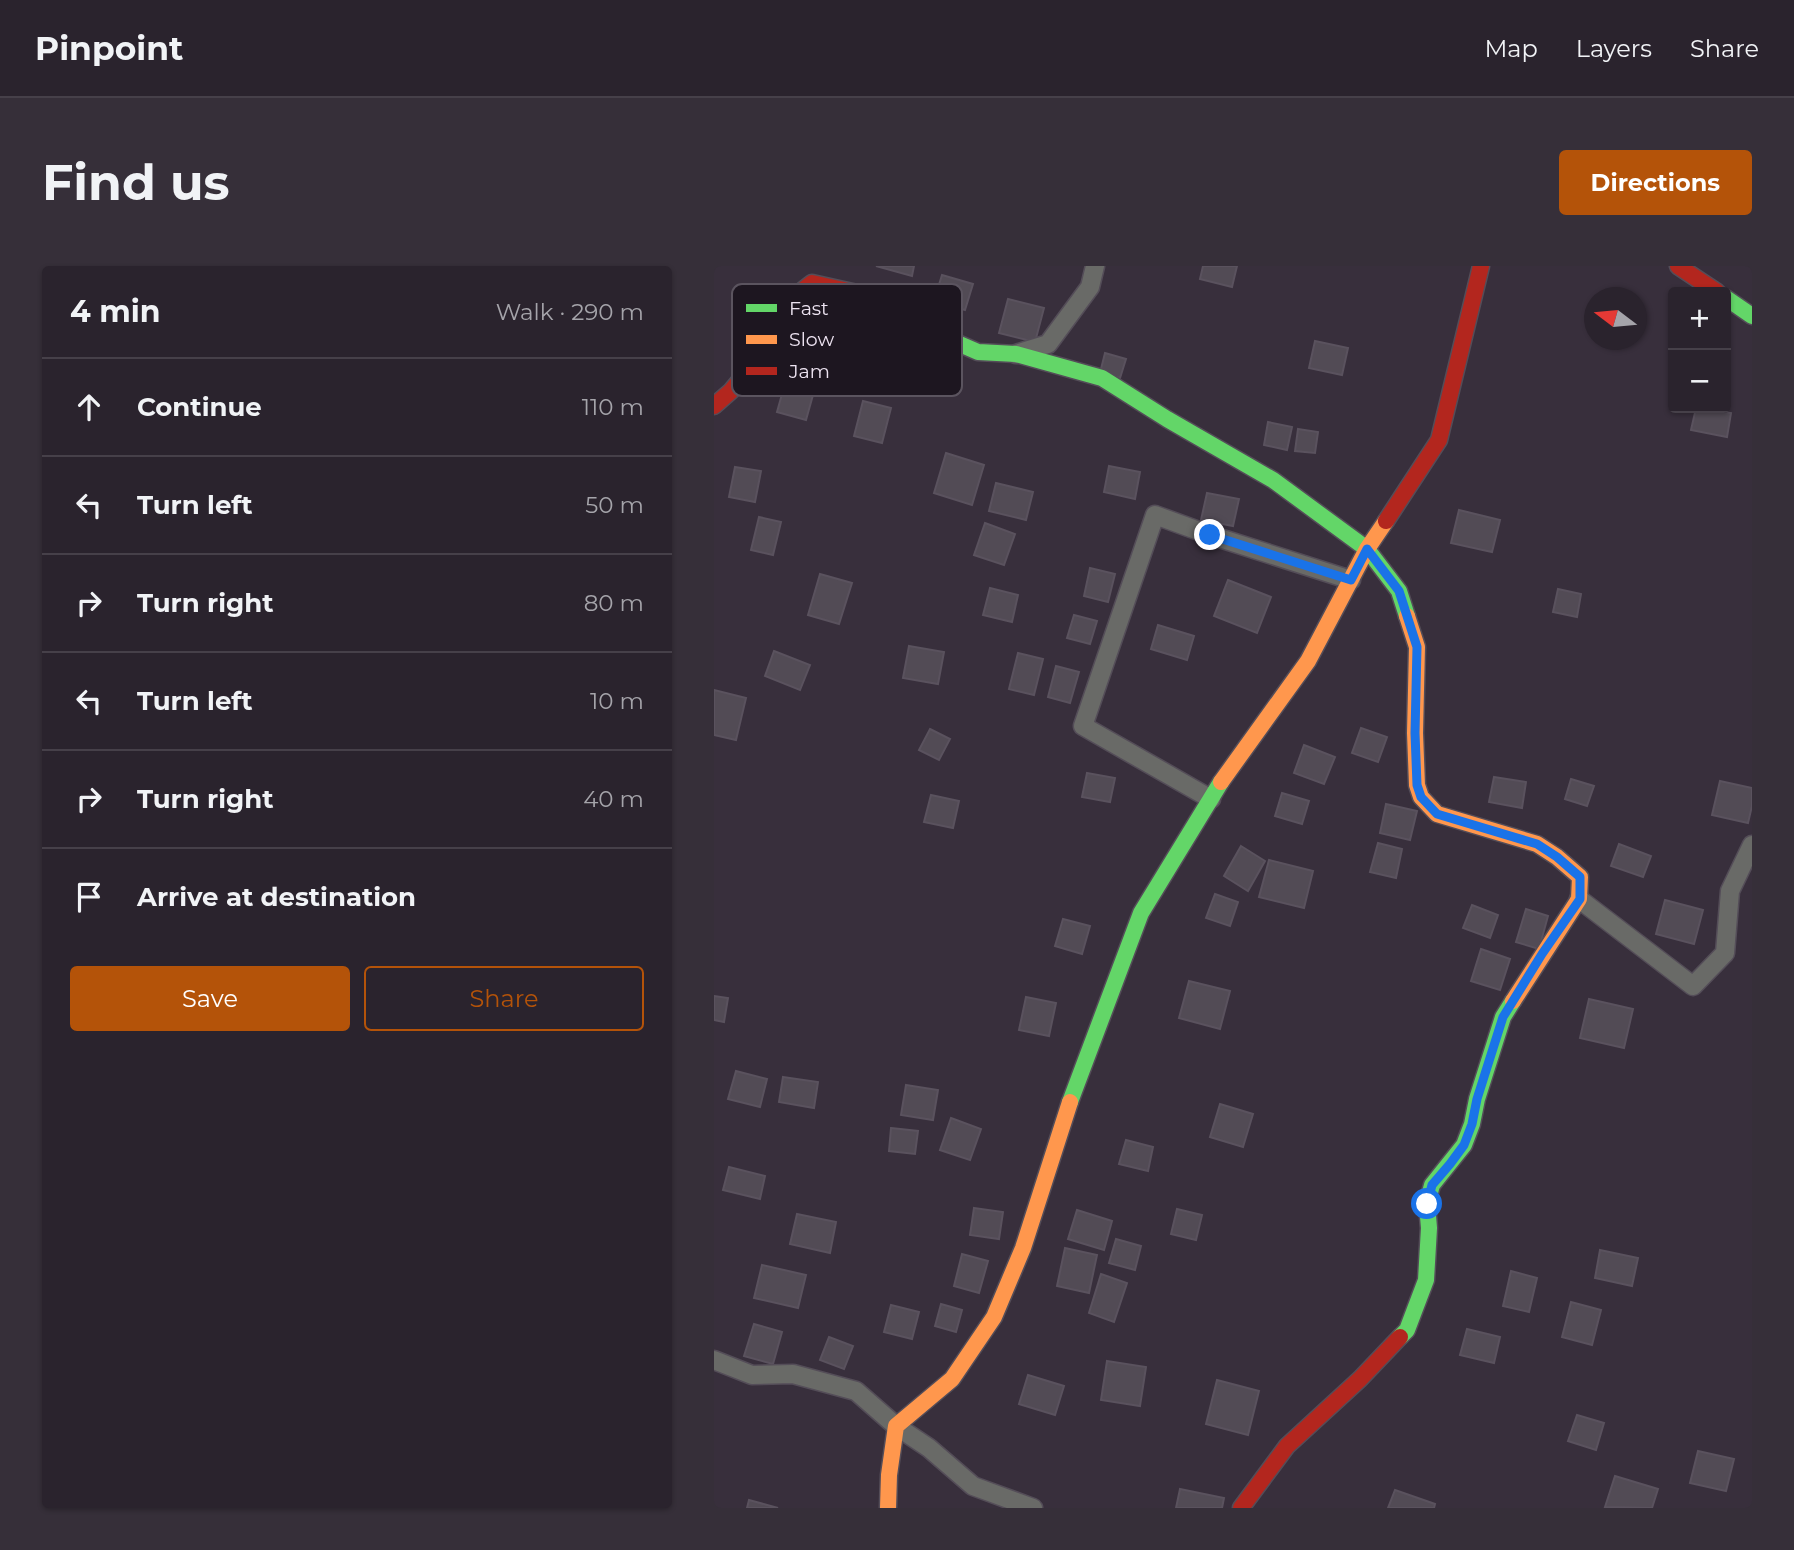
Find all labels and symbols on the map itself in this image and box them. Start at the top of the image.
legend [732,284,962,396]
north arrow [1584,287,1647,350]
text: Fast [789,297,829,320]
text: Slow [789,328,834,351]
text: Jam [788,360,830,383]
route end [1194,519,1225,550]
route start [1411,1188,1442,1219]

